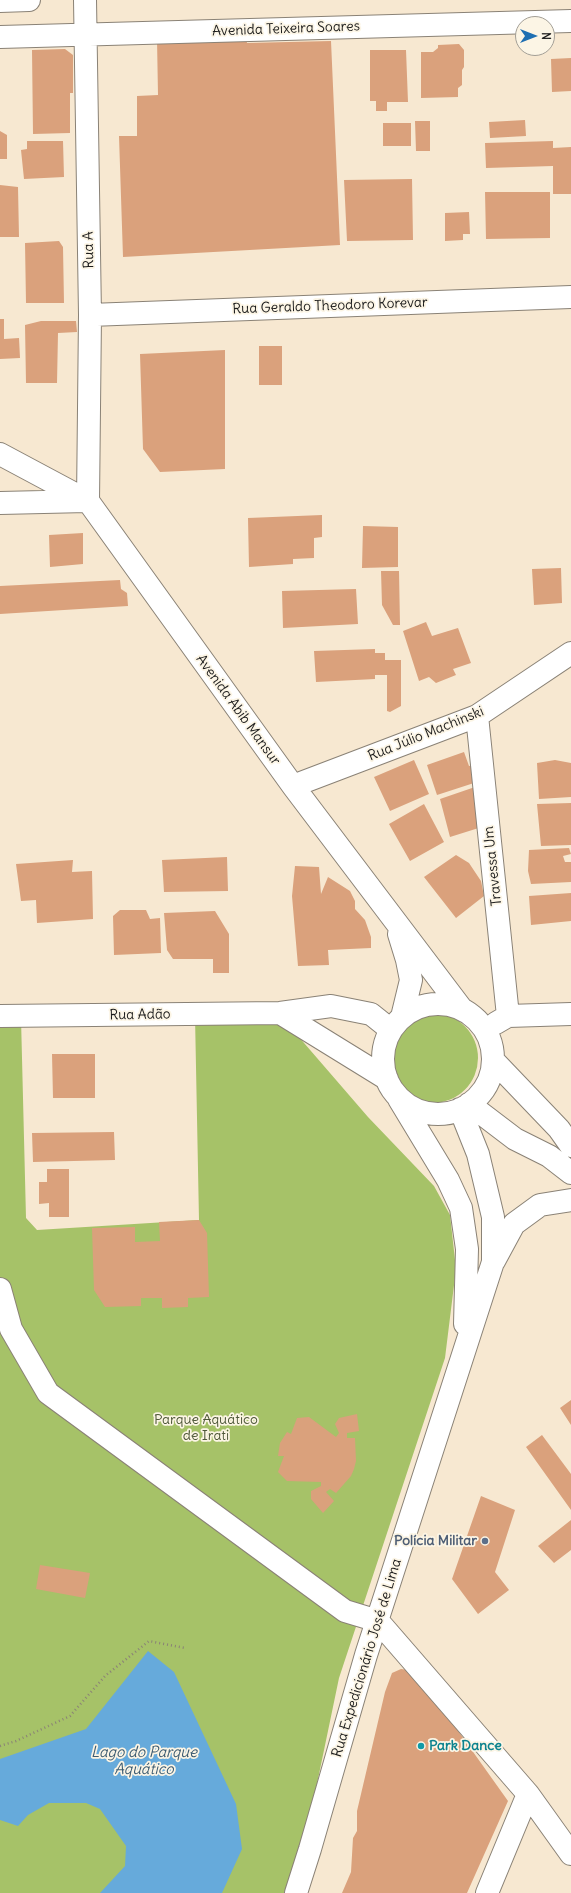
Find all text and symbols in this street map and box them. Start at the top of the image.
north arrow [515,16,555,56]
street label: Avenida Teixeira Soares [212,18,360,40]
text: N [539,32,553,40]
street label: Rua A [80,231,98,269]
street label: Rua Geraldo Theodoro Korevar [232,294,428,318]
street label: Avenida Abib Mansur [192,651,284,769]
street label: Rua Júlio Machinski [366,703,486,765]
street label: Travessa Um [480,825,506,907]
street label: Rua Adão [109,1006,171,1024]
park label: Parque Aquático de Irati [154,1412,258,1444]
place label: Polícia Militar [394,1533,477,1549]
marker: Polícia Militar [480,1536,490,1546]
street label: Rua Expedicionário José de Lima [329,1557,405,1759]
place label: Park Dance [429,1738,502,1754]
marker: Park Dance [416,1741,426,1751]
water label: Lago do Parque Aquático [91,1744,197,1779]

